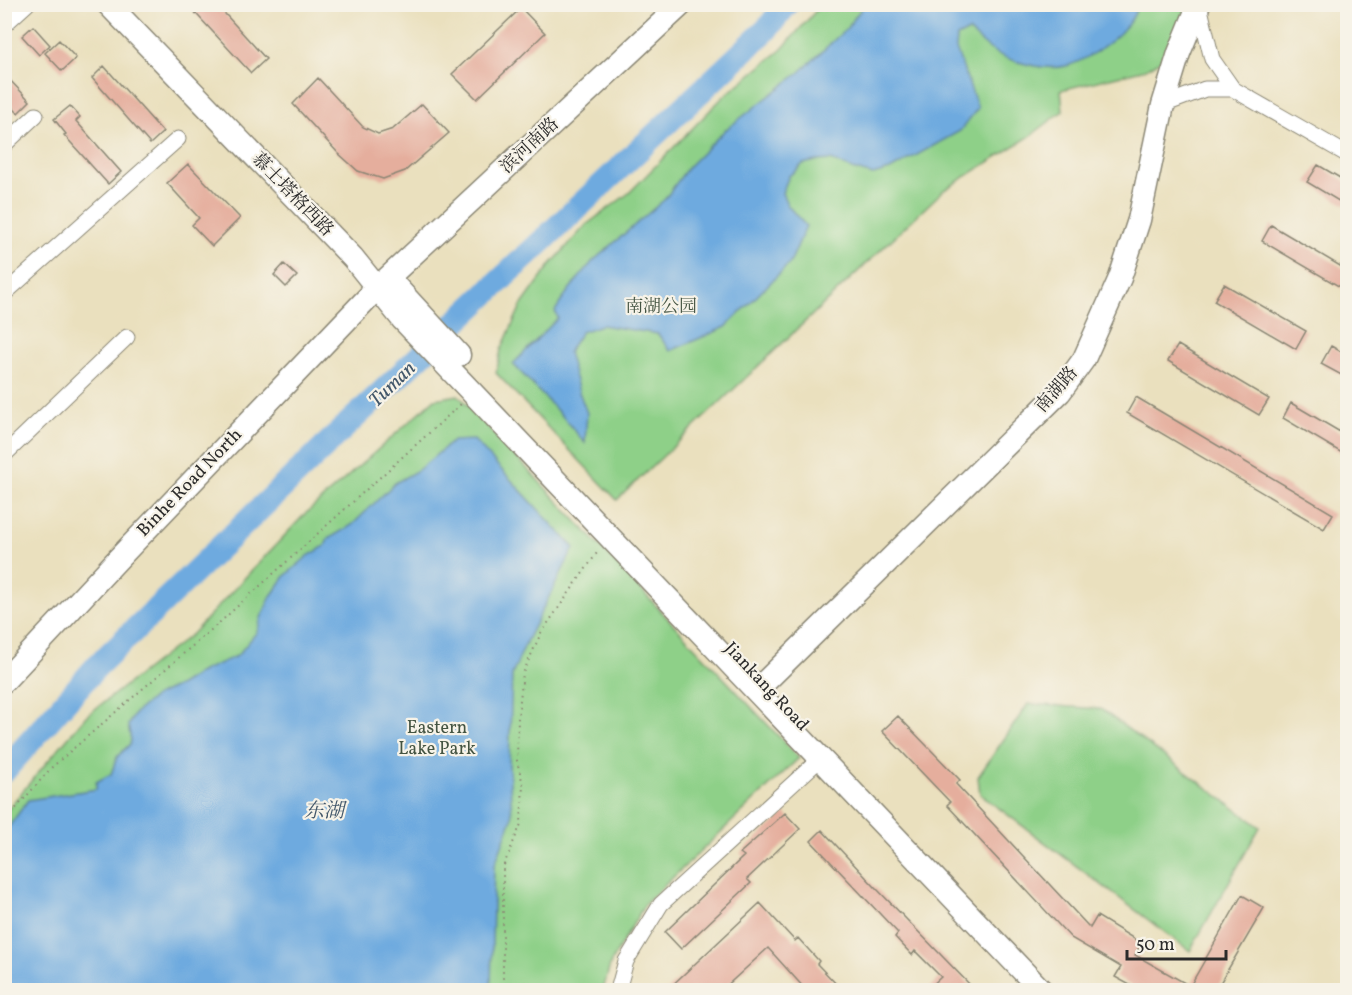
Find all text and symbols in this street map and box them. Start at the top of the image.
street label: 滨河南路 [495,112,565,180]
street label: 慕士塔格西路 [245,147,339,243]
park label: 南湖公园 [625,295,697,320]
water label: Tuman [363,356,423,414]
street label: 南湖路 [1030,361,1084,419]
street label: Binhe Road North [132,423,248,543]
street label: Jiankang Road [718,637,814,737]
park label: Eastern Lake Park [398,716,476,762]
water label: 东湖 [304,798,347,826]
scale bar [1127,923,1226,961]
text: 50 m [1136,933,1175,958]

